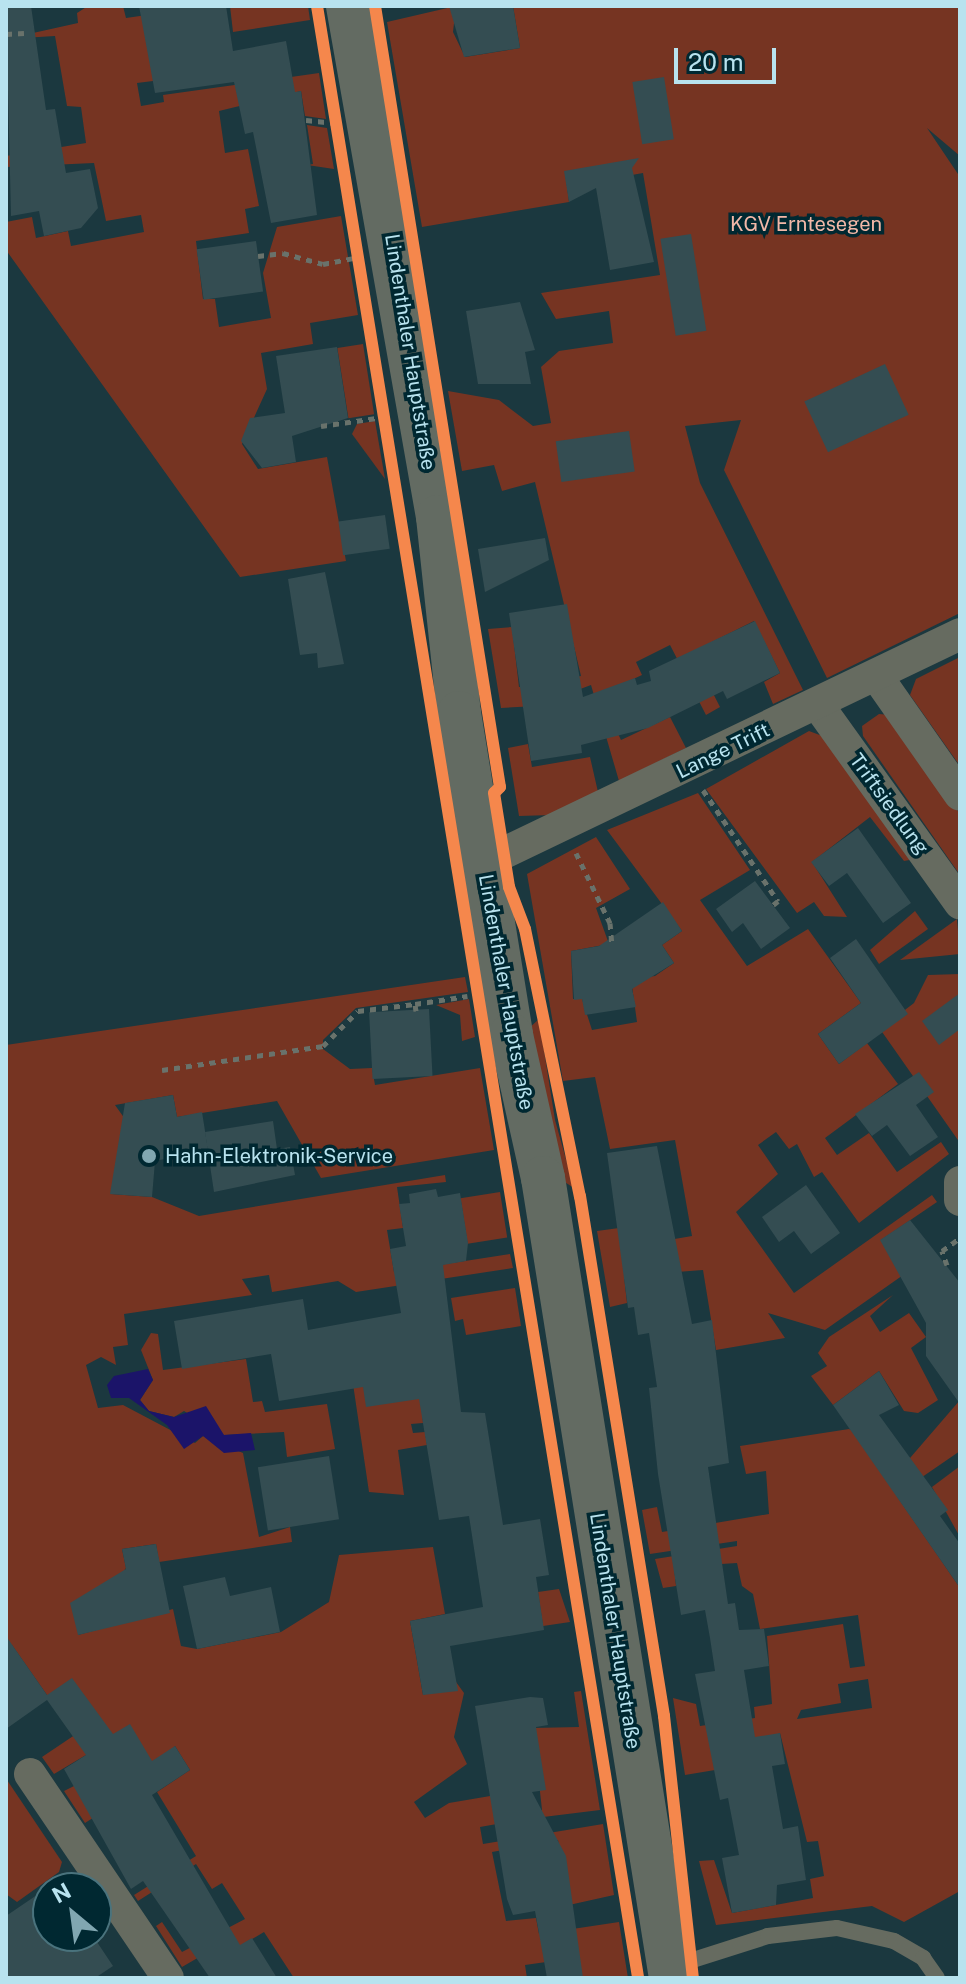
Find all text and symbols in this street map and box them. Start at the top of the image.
scale bar [678,32,780,82]
text: 20 m [688,48,744,76]
park label: KGV Erntesegen [730,212,882,236]
street label: Lindenthaler Hauptstraße [379,232,441,472]
street label: Lange Trift [672,718,774,784]
street label: Triftsiedlung [844,749,934,859]
street label: Lindenthaler Hauptstraße [473,872,539,1112]
place label: Hahn-Elektronik-Service [165,1144,393,1168]
marker: Hahn-Elektronik-Service [140,1147,158,1165]
street label: Lindenthaler Hauptstraße [584,1511,646,1751]
north arrow [32,1872,112,1952]
text: N [48,1877,75,1908]

